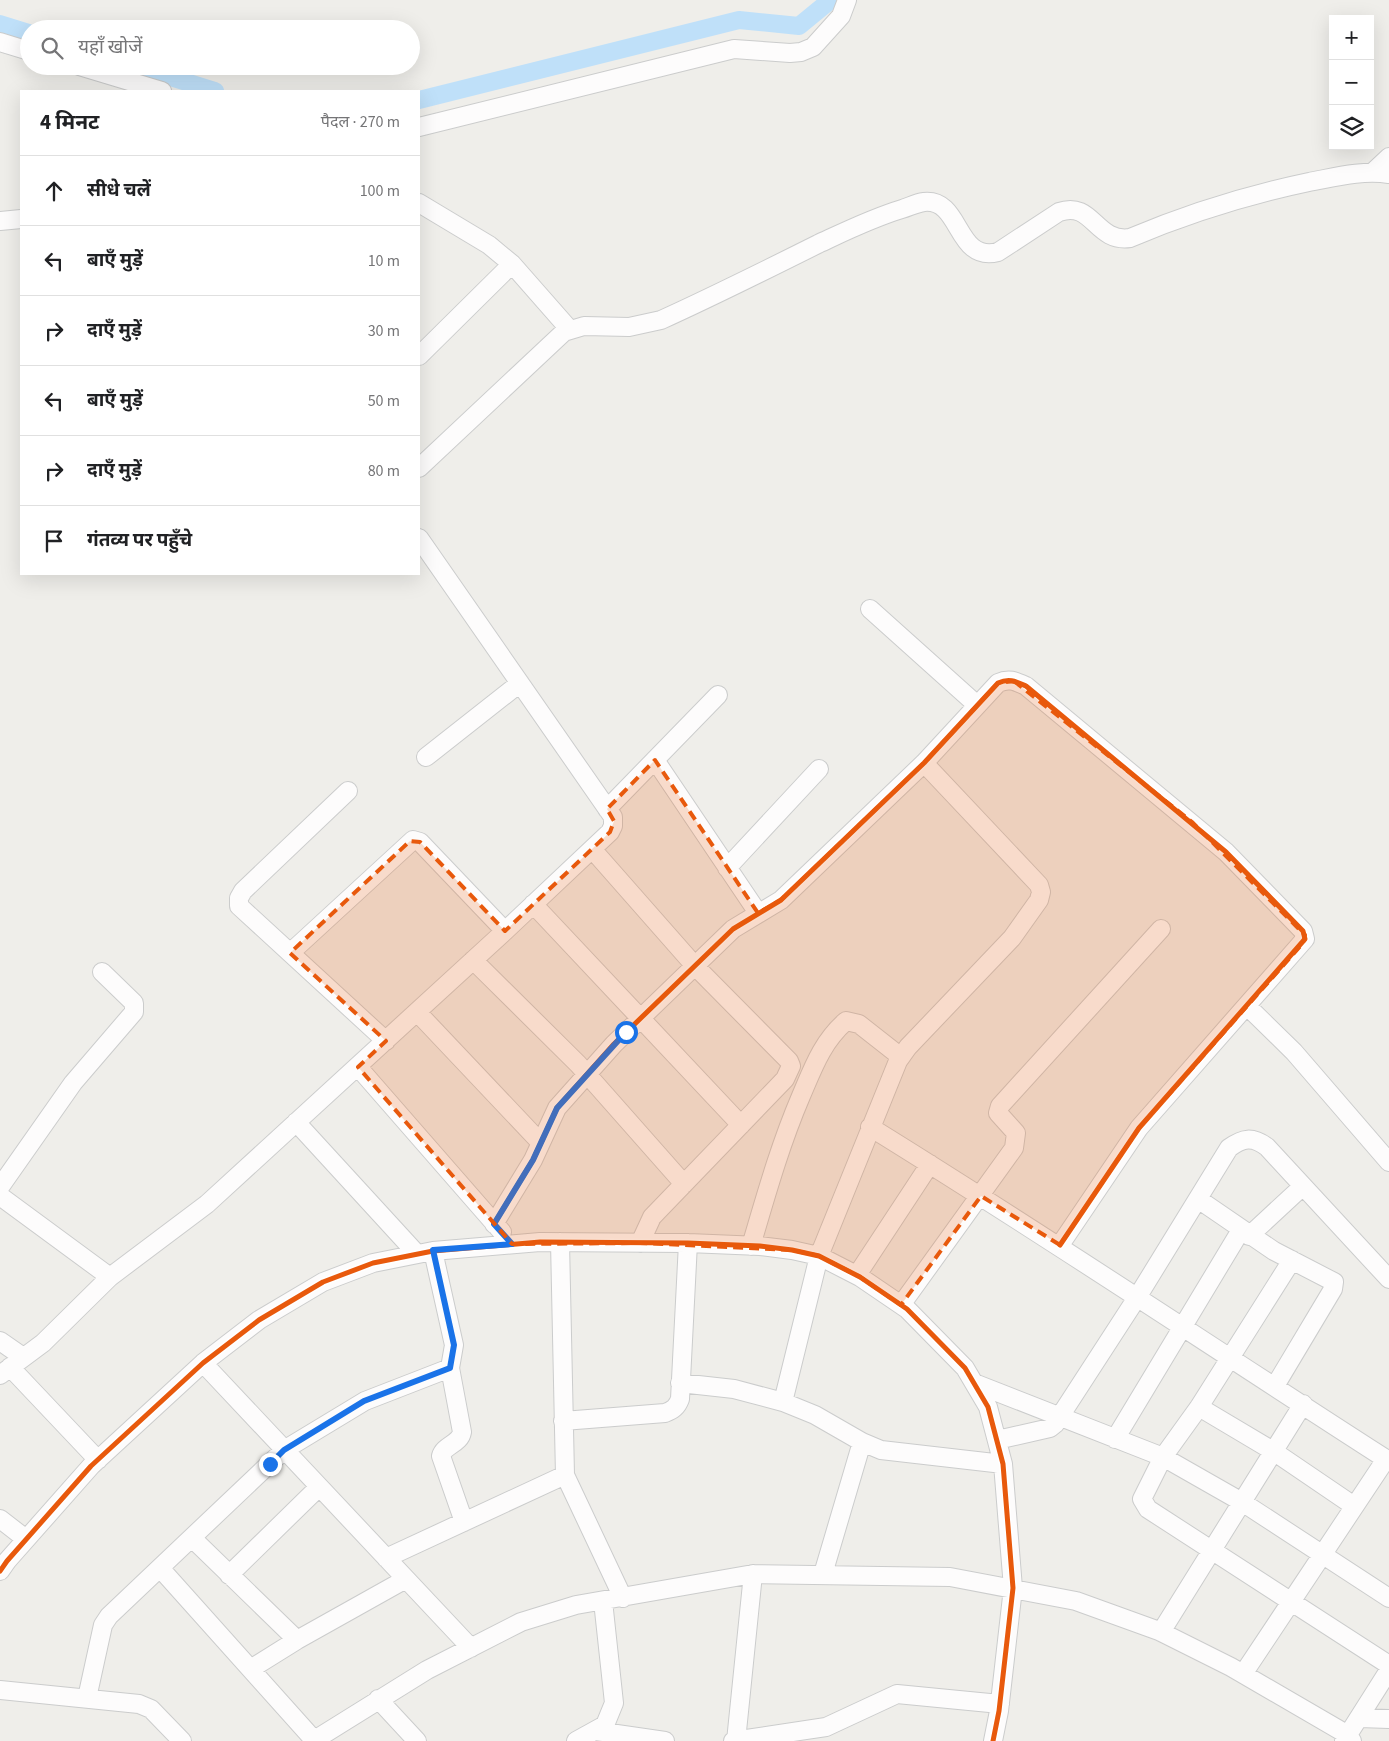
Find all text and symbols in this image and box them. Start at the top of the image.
map controls [1329,15,1374,150]
button: + [1329,15,1374,60]
search box [20,20,420,75]
icon: search [38,34,66,62]
text: यहाँ खोजें [78,34,142,61]
button: − [1329,60,1374,105]
button: layers [1329,105,1374,150]
text: 4 मिनट [40,107,99,137]
text: पैदल · 270 m [321,111,400,133]
icon: ahead [40,177,68,205]
text: सीधे चलें [87,177,151,204]
text: 100 m [360,180,400,202]
icon: left [40,247,68,275]
text: बाएँ मुड़ें [87,247,143,274]
text: 10 m [368,250,400,272]
icon: right [40,317,68,345]
text: दाएँ मुड़ें [87,317,142,344]
text: 30 m [368,320,400,342]
icon: left [40,387,68,415]
text: बाएँ मुड़ें [87,387,143,414]
text: 50 m [368,390,400,412]
icon: right [40,457,68,485]
text: दाएँ मुड़ें [87,457,142,484]
text: 80 m [368,460,400,482]
icon: arrive [40,527,68,555]
text: गंतव्य पर पहुँचे [87,527,192,554]
route start [615,1021,638,1044]
route end [259,1453,282,1476]

